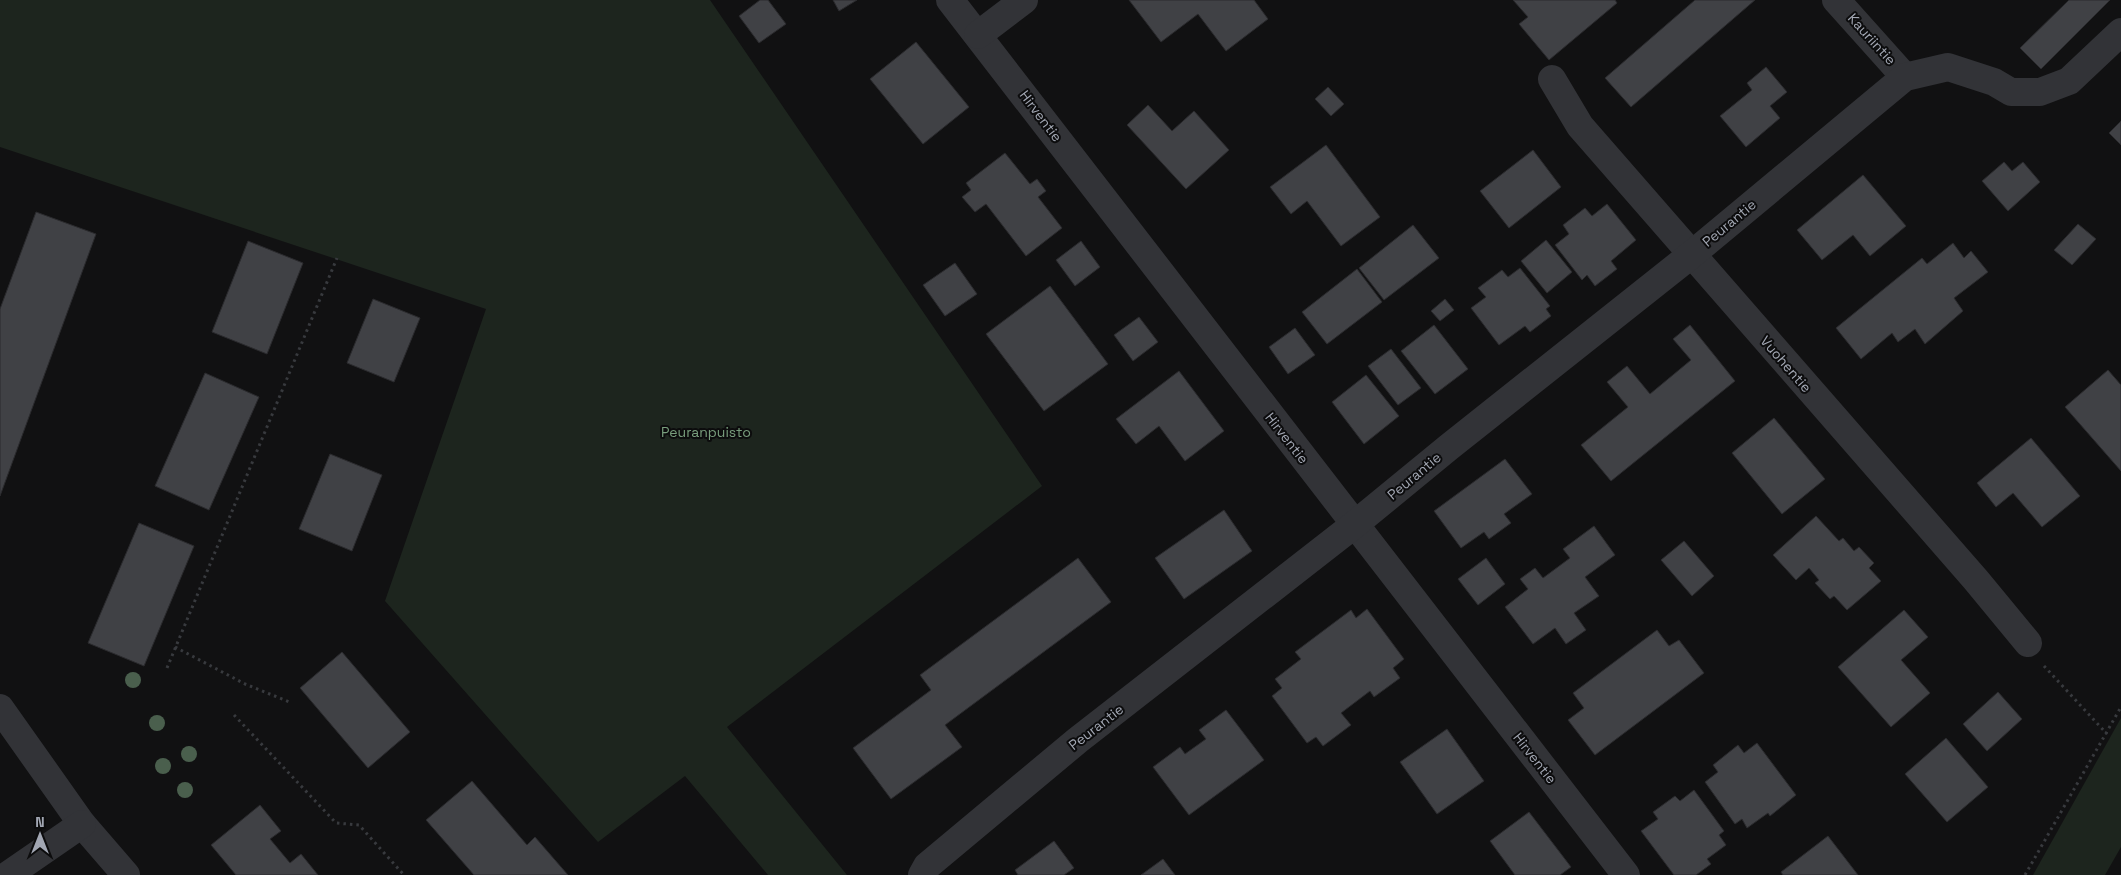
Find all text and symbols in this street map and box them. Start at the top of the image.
street label: Kauriintie [1844,9,1900,69]
street label: Hirventie [1016,87,1066,145]
street label: Peurantie [1698,195,1760,251]
street label: Vuohentie [1757,332,1815,396]
street label: Hirventie [1261,409,1313,467]
park label: Peuranpuisto [661,423,751,441]
street label: Peurantie [1383,448,1445,504]
street label: Peurantie [1065,700,1127,754]
street label: Hirventie [1509,729,1561,787]
north arrow [15,810,65,860]
text: N [35,813,45,831]

